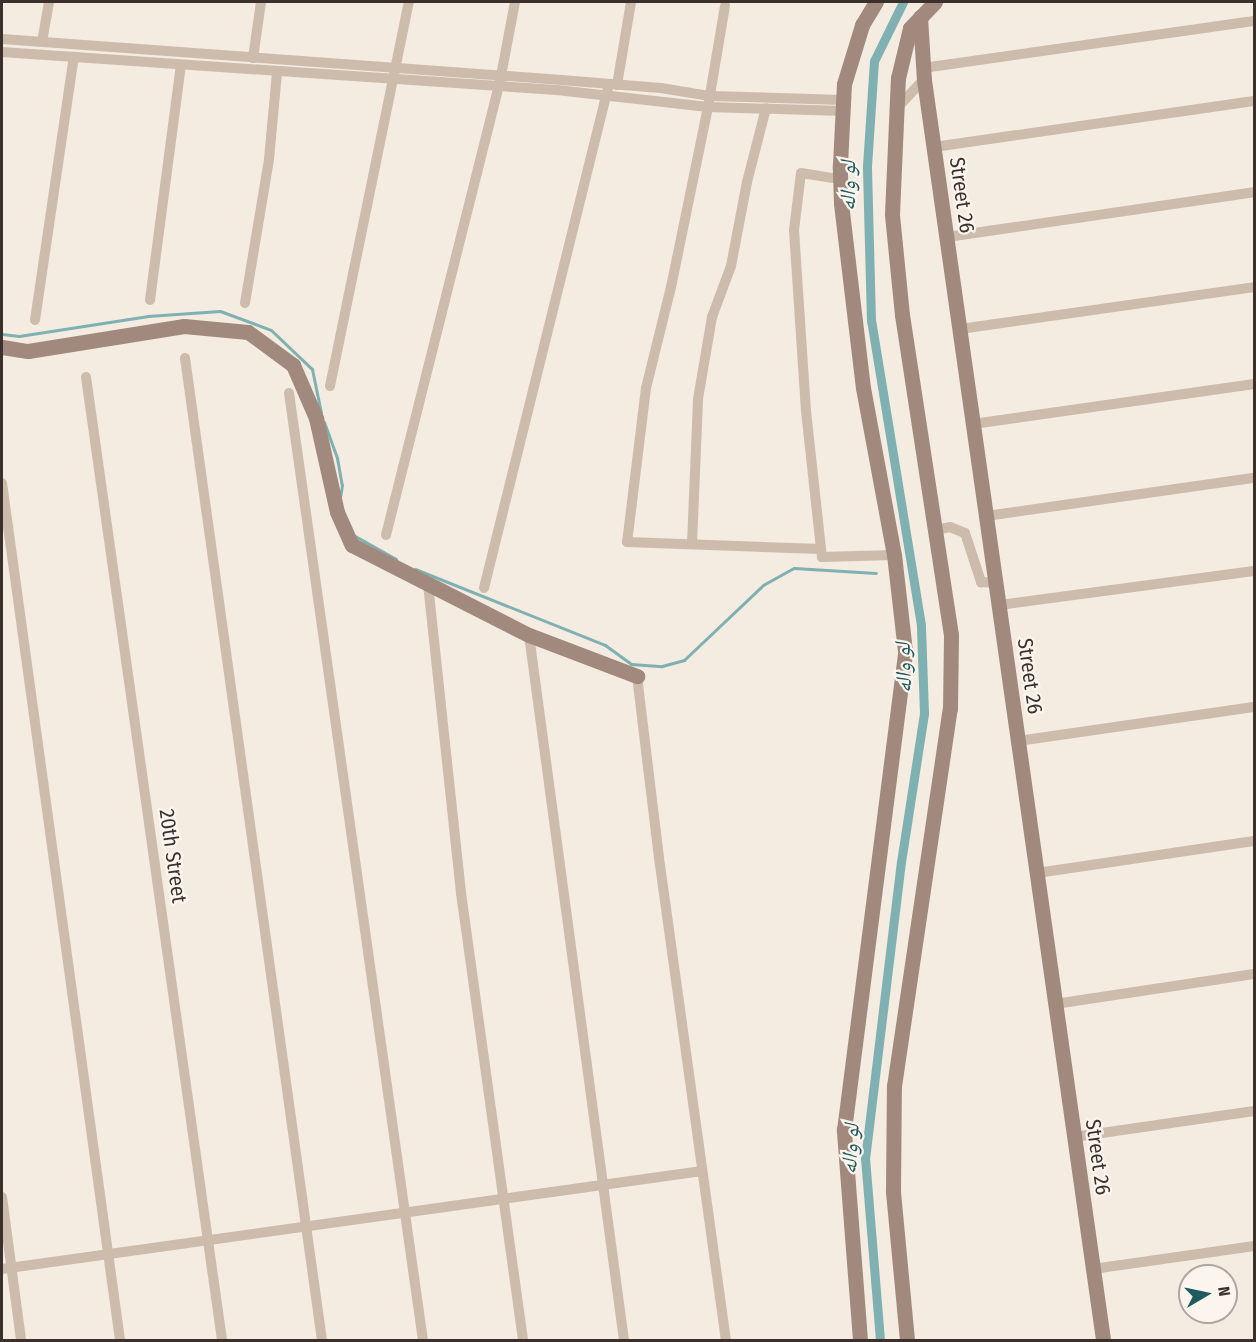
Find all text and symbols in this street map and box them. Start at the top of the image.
street label: Street 26 [944,155,980,235]
water label: لو واله [835,161,861,211]
street label: Street 26 [1012,636,1048,716]
water label: لو واله [889,642,917,694]
street label: 20th Street [154,807,192,905]
street label: Street 26 [1080,1117,1116,1197]
water label: لو واله [836,1123,864,1175]
north arrow [1178,1264,1238,1324]
text: N [1214,1285,1234,1298]

